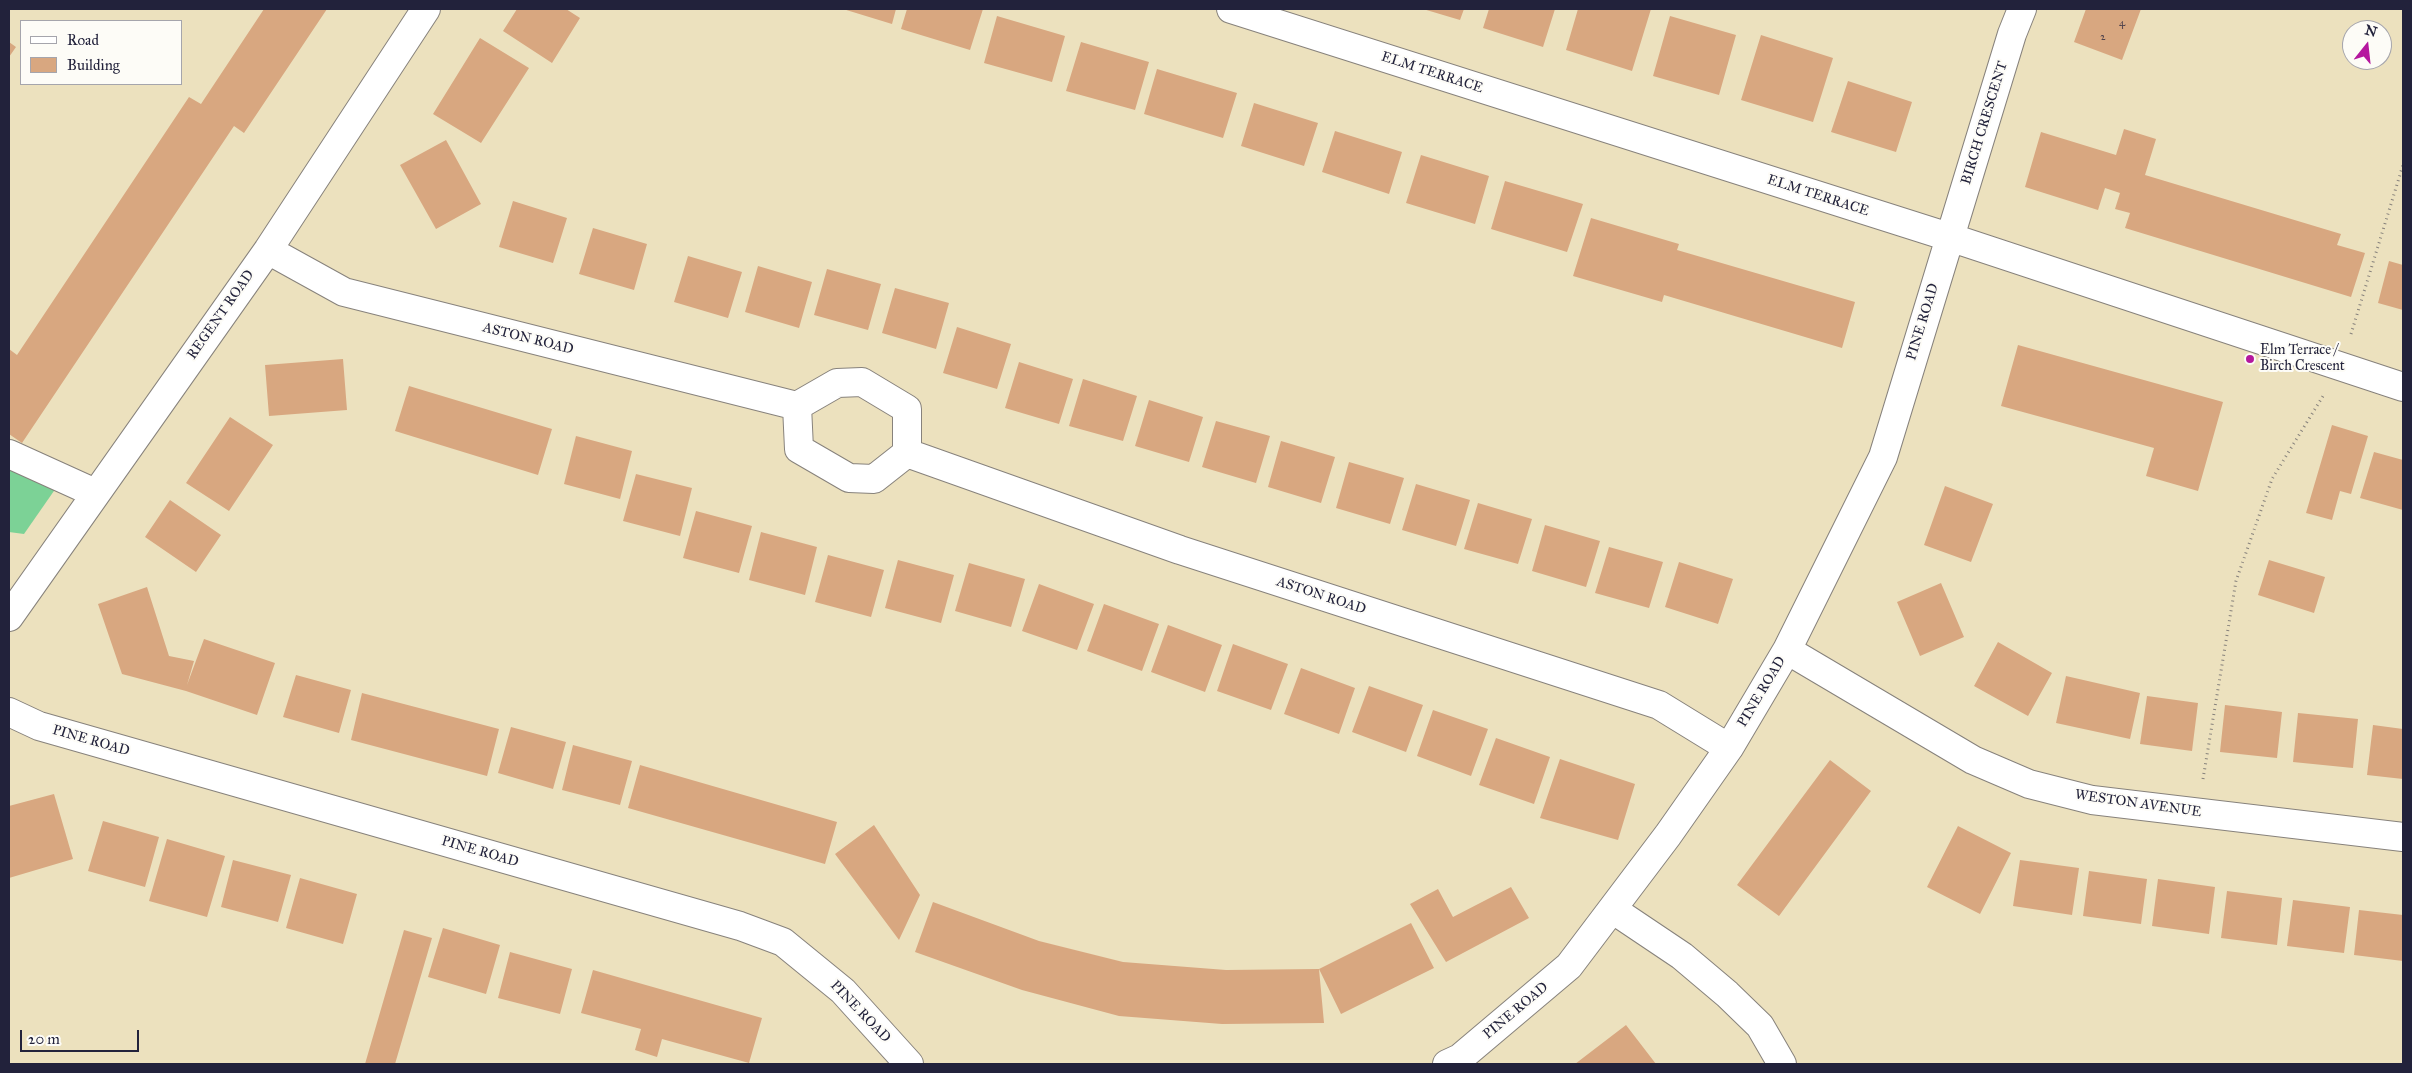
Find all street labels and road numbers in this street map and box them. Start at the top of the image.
street label: ELM TERRACE [1379,49,1485,97]
street label: BIRCH CRESCENT [1958,59,2012,187]
street label: ELM TERRACE [1765,172,1871,220]
street label: REGENT ROAD [184,267,258,363]
street label: PINE ROAD [1903,282,1943,362]
street label: ASTON ROAD [481,320,575,358]
street label: ASTON ROAD [1274,574,1368,618]
street label: PINE ROAD [1734,654,1790,730]
street label: PINE ROAD [50,722,132,760]
street label: WESTON AVENUE [2074,787,2202,821]
street label: PINE ROAD [439,833,521,871]
street label: PINE ROAD [826,978,894,1046]
street label: PINE ROAD [1480,979,1552,1043]

